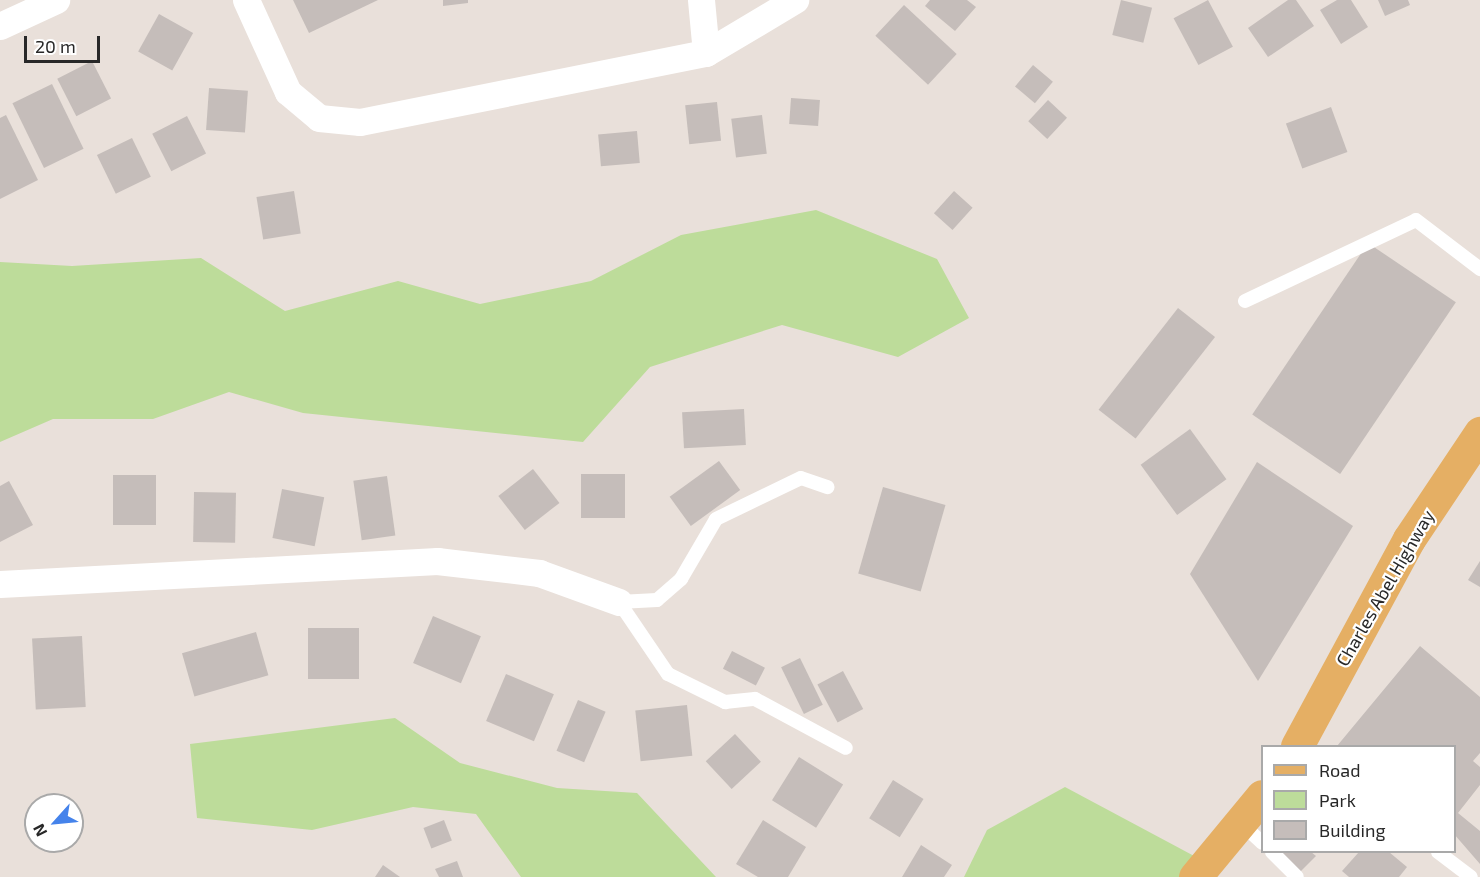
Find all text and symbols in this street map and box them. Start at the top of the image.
scale bar [27,24,104,62]
text: 20 m [35,35,76,57]
street label: Charles Abel Highway [1331,506,1439,670]
legend [1261,745,1456,853]
text: Road [1319,759,1360,781]
text: Park [1319,789,1356,811]
north arrow [24,793,84,853]
text: Building [1319,819,1386,841]
text: N [28,821,50,840]

